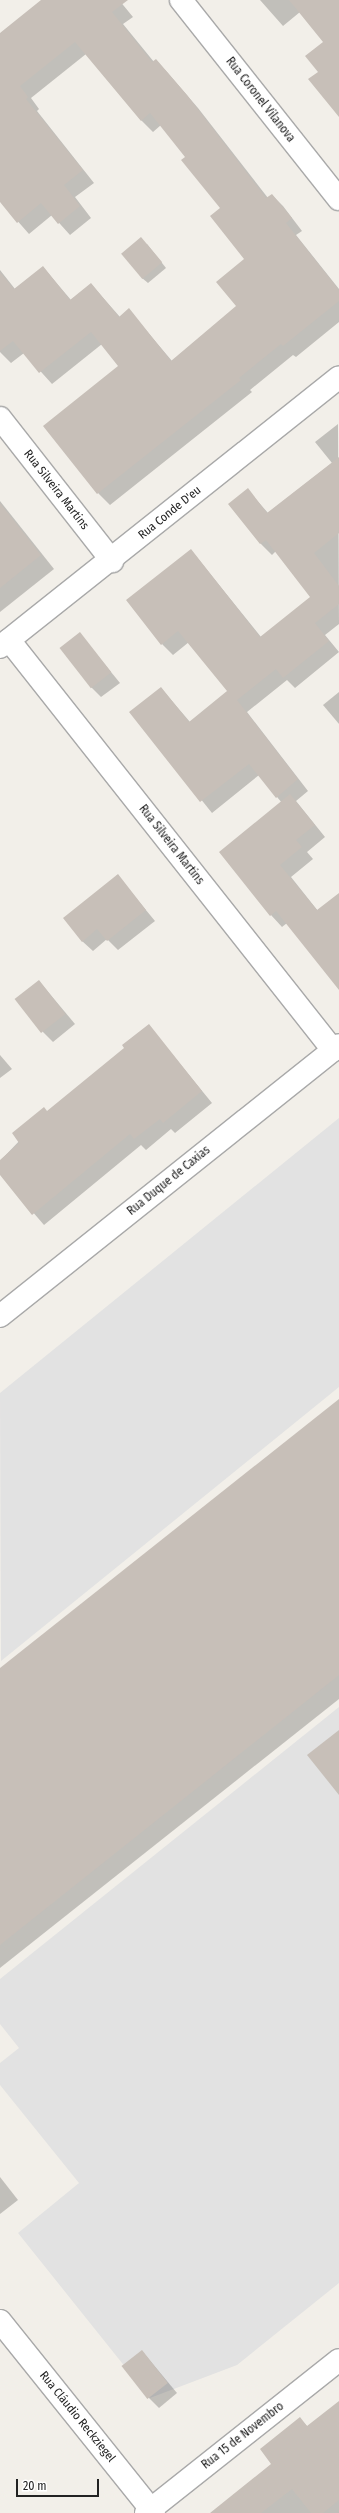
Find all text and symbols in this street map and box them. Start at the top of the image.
street label: Rua Coronel Vilanova [222,55,298,145]
street label: Rua Silveira Martins [20,447,92,533]
street label: Rua Conde D'eu [136,483,204,543]
street label: Rua Silveira Martins [135,802,207,888]
street label: Rua Duque de Caxias [125,1143,213,1219]
street label: Rua Cláudio Reckziegel [36,2369,118,2465]
street label: Rua 15 de Novembro [199,2399,287,2473]
scale bar [18,2471,101,2497]
text: 20 m [23,2479,47,2493]

